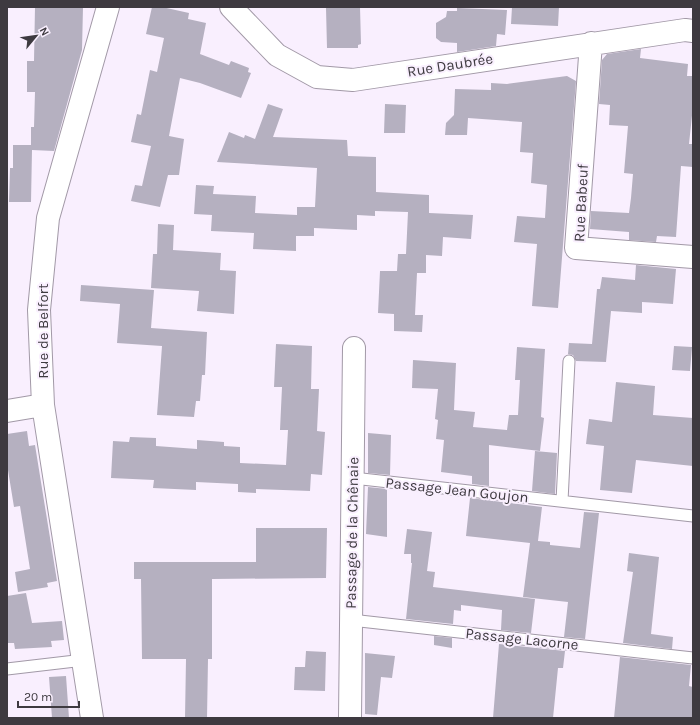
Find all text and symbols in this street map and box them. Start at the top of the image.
north arrow [16,16,56,56]
text: N [37,25,52,38]
street label: Rue Daubrée [406,49,494,81]
street label: Rue Babeuf [570,163,592,242]
street label: Rue de Belfort [34,283,52,379]
street label: Passage de la Chênaie [342,457,362,609]
street label: Passage Jean Goujon [385,474,529,506]
street label: Passage Lacorne [465,624,579,654]
scale bar [18,683,79,709]
text: 20 m [24,690,52,704]

